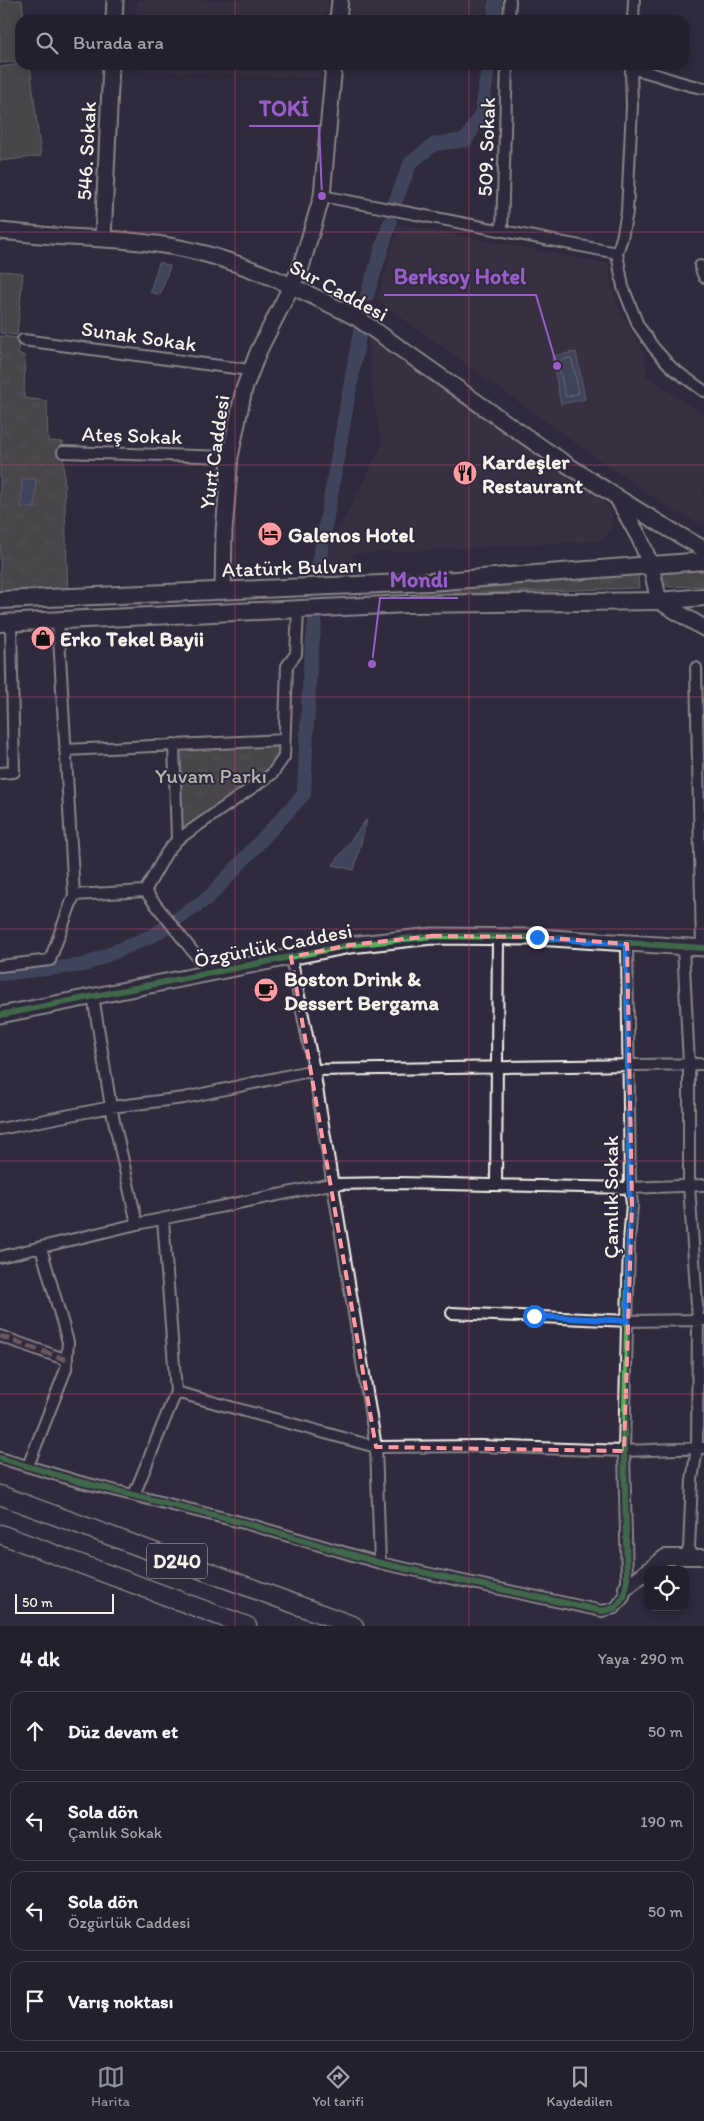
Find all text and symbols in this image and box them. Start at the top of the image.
search box [15,15,689,70]
icon: search [33,29,61,57]
text: Burada ara [73,31,164,54]
callout: TOKİ [249,89,319,126]
text: TOKİ [258,95,309,122]
street label: 509. Sokak [472,97,500,197]
street label: 546. Sokak [71,101,101,201]
street label: Sur Caddesi [286,254,392,326]
callout: Berksoy Hotel [384,258,536,295]
text: Berksoy Hotel [394,263,527,290]
street label: Sunak Sokak [80,316,198,356]
street label: Yurt Caddesi [194,393,234,511]
street label: Ateş Sokak [81,421,183,449]
place label: Kardeşler Restaurant [482,449,583,498]
restaurant icon: Kardeşler Restaurant [452,460,478,486]
hotel icon: Galenos Hotel [257,521,283,547]
place label: Galenos Hotel [288,522,415,547]
street label: Atatürk Bulvarı [221,552,363,582]
callout: Mondi [380,561,458,598]
text: Mondi [390,566,448,593]
shop icon: Erko Tekel Bayii [30,625,56,651]
place label: Erko Tekel Bayii [60,626,204,652]
park label: Yuvam Parkı [155,763,267,788]
street label: Özgürlük Caddesi [192,917,354,973]
route end [526,926,549,949]
place label: Boston Drink & Dessert Bergama [284,966,440,1016]
cafe icon: Boston Drink & Dessert Bergama [253,977,279,1003]
street label: Çamlık Sokak [598,1135,623,1259]
route start [523,1305,546,1328]
road number: D240 [147,1544,207,1578]
map controls [644,1566,689,1611]
button: locate [644,1566,689,1611]
scale bar [15,1591,114,1614]
text: 50 m [22,1594,53,1611]
text: 4 dk [20,1646,60,1671]
text: Yaya · 290 m [598,1649,684,1668]
icon: ahead [21,1717,49,1745]
text: Düz devam et [68,1720,178,1743]
text: 50 m [648,1722,683,1741]
text: Sola dön [68,1800,138,1823]
icon: left [21,1807,49,1835]
text: 190 m [640,1812,683,1831]
text: Çamlık Sokak [68,1823,162,1842]
text: Sola dön [68,1890,138,1913]
icon: left [21,1897,49,1925]
text: 50 m [648,1902,683,1921]
text: Özgürlük Caddesi [68,1913,190,1932]
icon: arrive [21,1987,49,2015]
text: Varış noktası [68,1990,173,2013]
tab: Harita [91,2063,130,2110]
tab: Yol tarifi [313,2063,364,2110]
tab: Kaydedilen [547,2063,613,2110]

